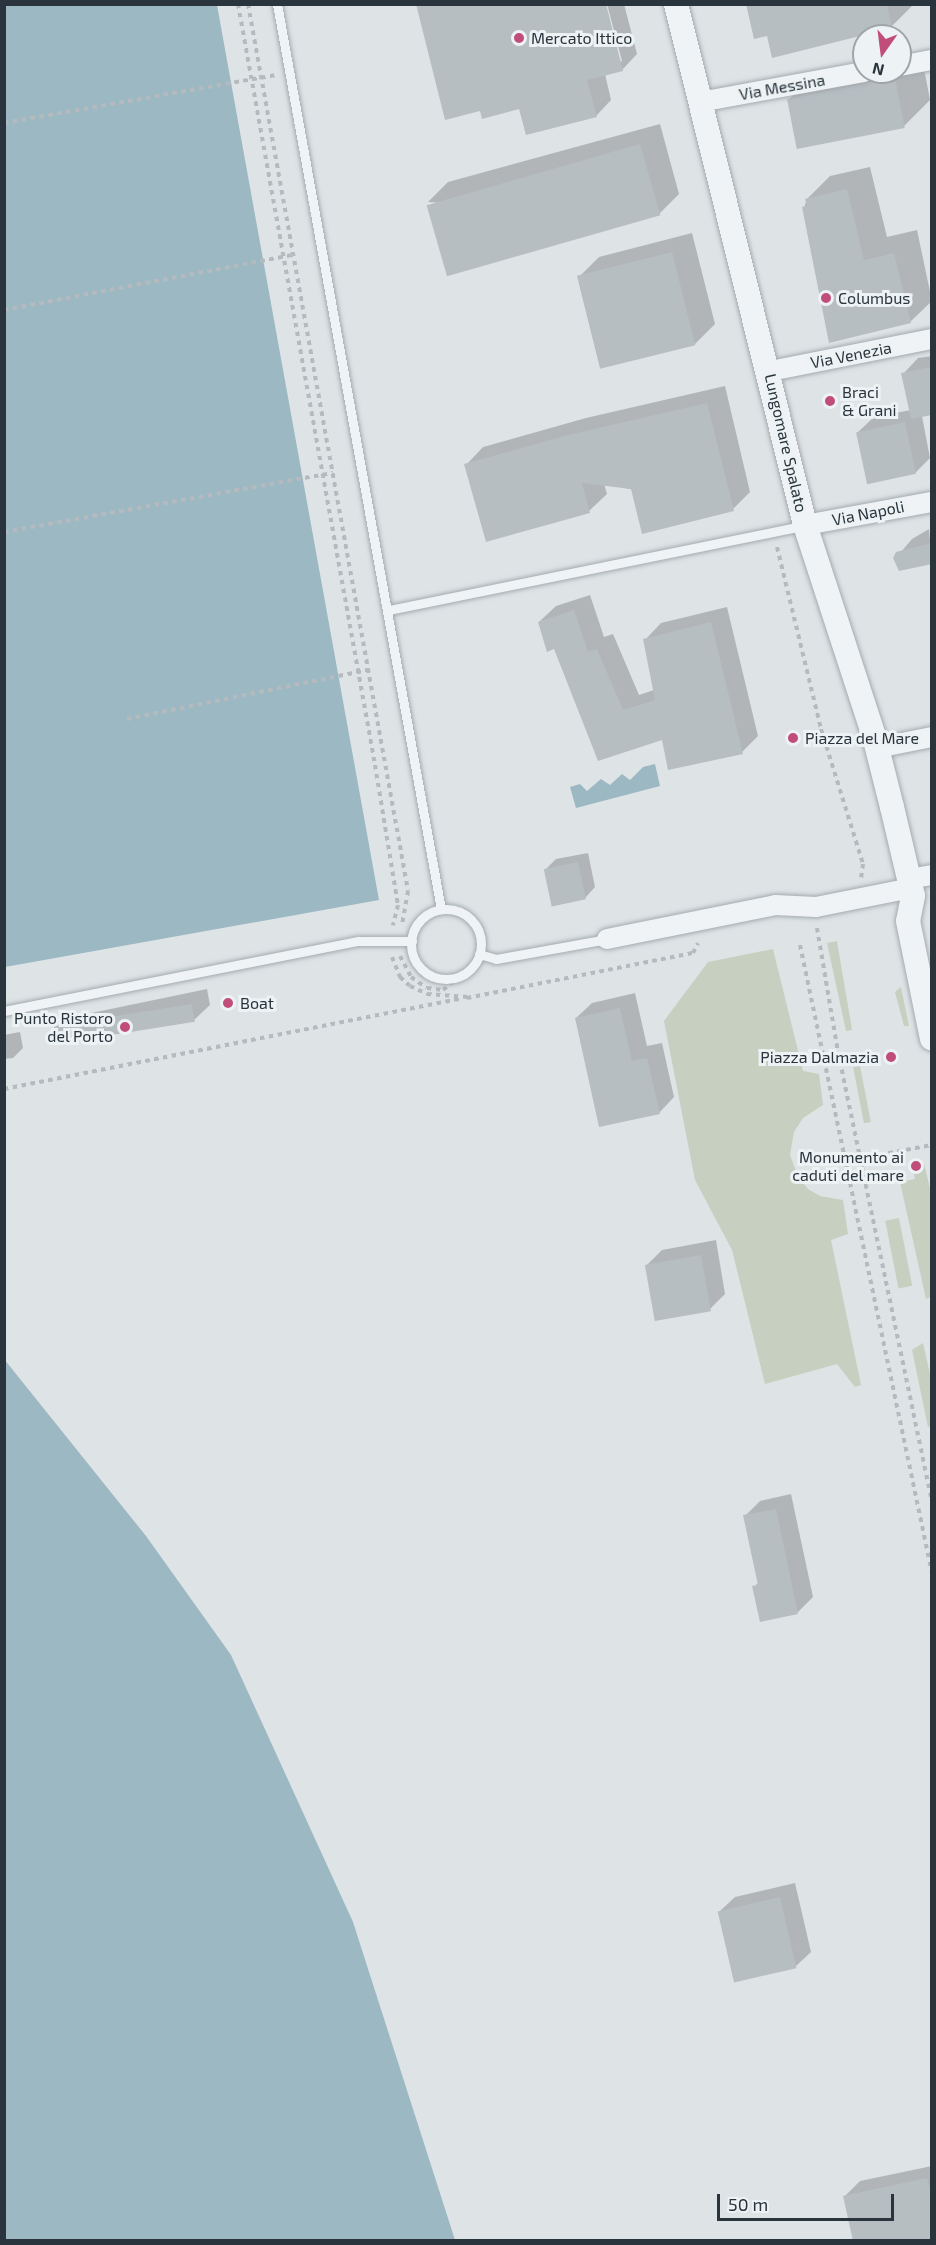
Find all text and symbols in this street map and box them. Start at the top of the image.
north arrow [852,24,912,84]
place label: Mercato Ittico [531,28,632,48]
marker: Mercato Ittico [512,31,526,45]
text: N [870,59,886,81]
street label: Via Messina [737,70,827,104]
place label: Columbus [838,288,910,308]
marker: Columbus [819,291,833,305]
street label: Via Venezia [809,338,893,372]
street label: Lungomare Spalato [761,372,811,514]
place label: Braci & Grani [842,382,896,420]
marker: Braci & Grani [823,394,837,408]
street label: Via Napoli [830,497,906,529]
place label: Piazza del Mare [805,728,920,748]
marker: Piazza del Mare [786,731,800,745]
place label: Boat [240,993,274,1013]
marker: Boat [221,996,235,1010]
place label: Punto Ristoro del Porto [14,1008,113,1046]
marker: Punto Ristoro del Porto [118,1020,132,1034]
place label: Piazza Dalmazia [760,1047,879,1067]
marker: Piazza Dalmazia [884,1050,898,1064]
place label: Monumento ai caduti del mare [792,1147,904,1185]
marker: Monumento ai caduti del mare [909,1159,923,1173]
scale bar [720,2182,897,2220]
text: 50 m [728,2193,768,2215]

